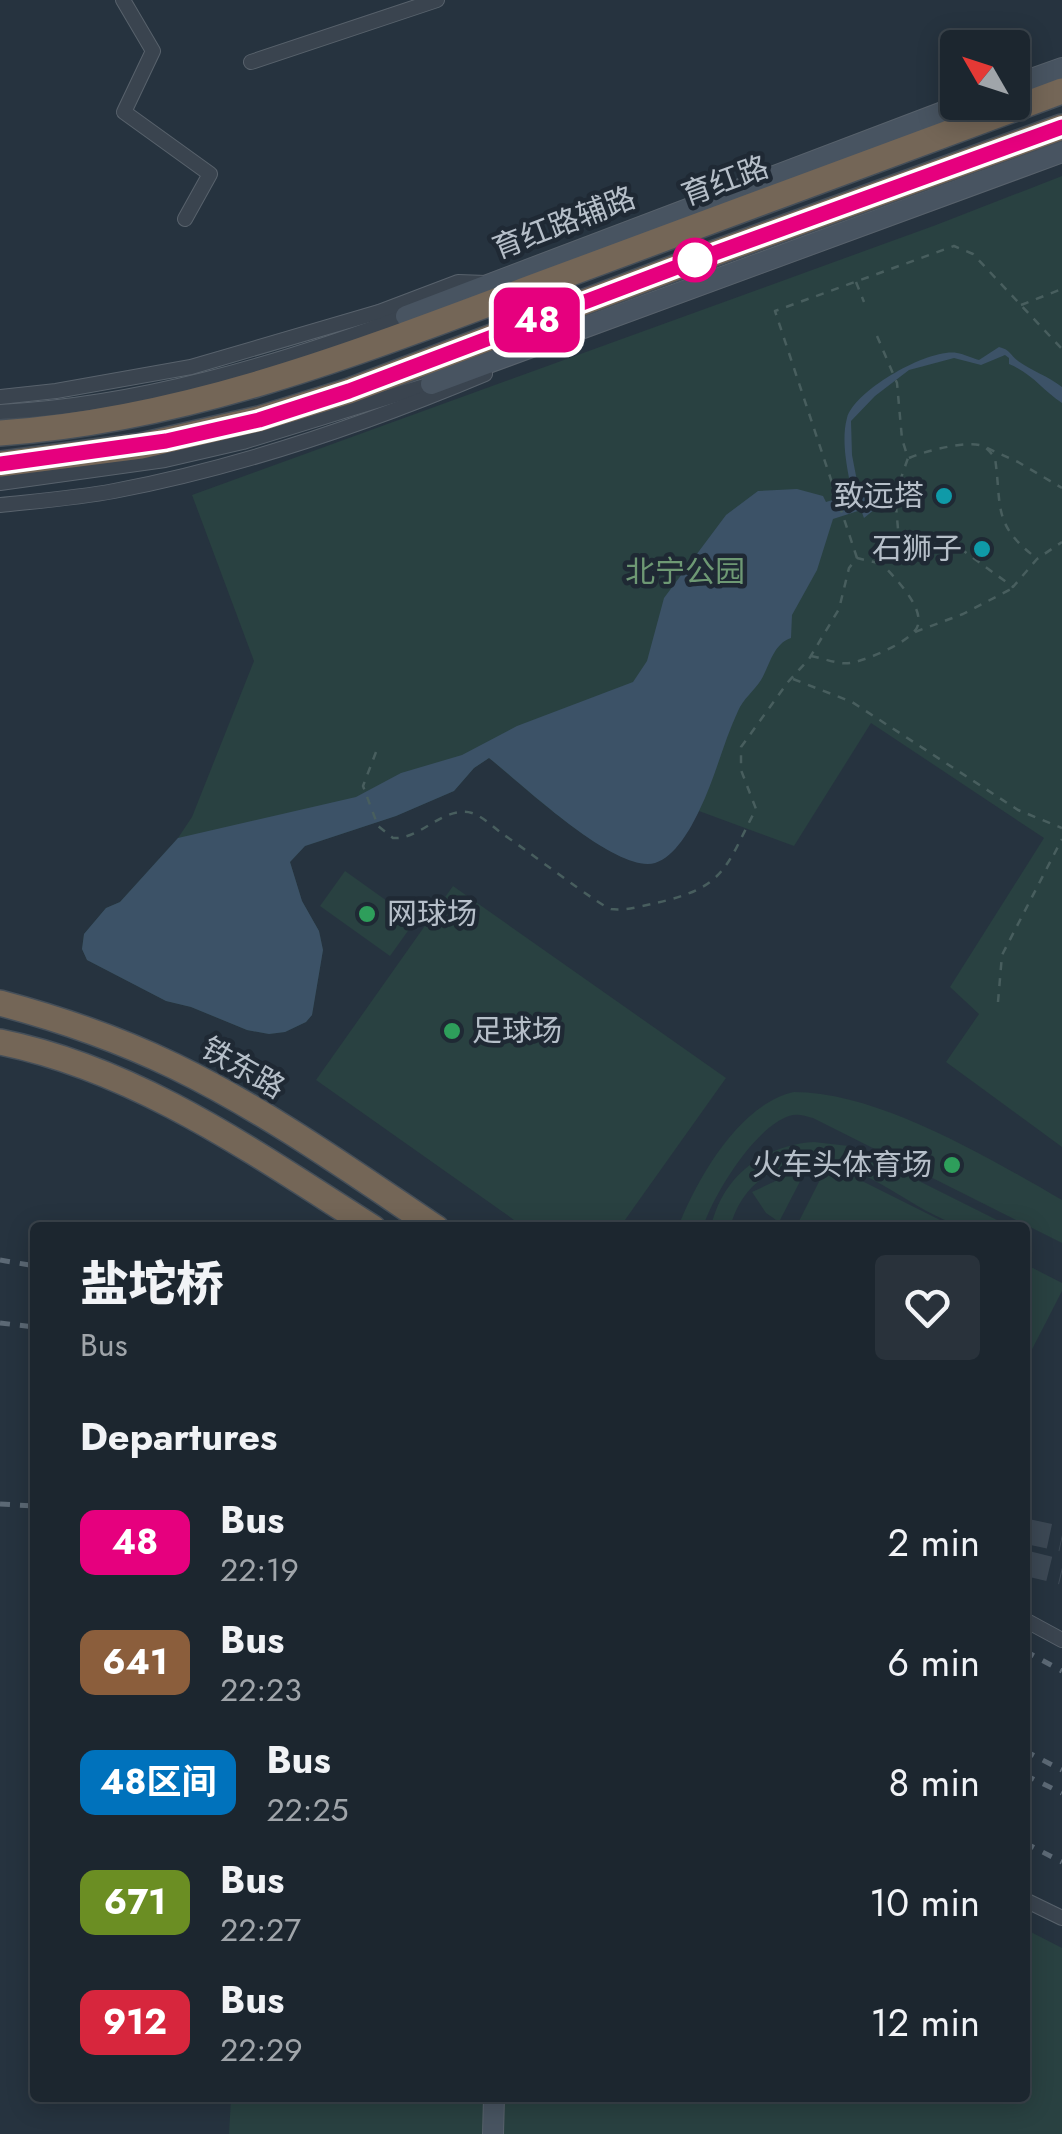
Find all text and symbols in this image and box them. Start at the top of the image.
north arrow [940,30,1030,120]
map controls [940,30,1030,120]
street label: 育红路 [675,145,774,216]
street label: 育红路辅路 [486,176,642,269]
unlabelled marker [674,239,716,281]
line badge: 48 [492,288,582,352]
text: 48 [514,295,560,345]
place label: 致远塔 [834,474,924,517]
marker: 致远塔 [933,485,955,507]
place label: 石狮子 [872,527,962,570]
marker: 石狮子 [971,538,993,560]
park label: 北宁公园 [625,550,745,593]
place label: 网球场 [387,892,477,935]
marker: 网球场 [356,903,378,925]
place label: 足球场 [472,1009,562,1052]
marker: 足球场 [441,1020,463,1042]
street label: 铁东路 [194,1026,293,1109]
place label: 火车头体育场 [752,1143,932,1186]
marker: 火车头体育场 [941,1154,963,1176]
text: 盐坨桥 [80,1250,224,1319]
button: heart [875,1255,980,1360]
text: Bus [80,1322,128,1368]
text: Departures [80,1409,277,1464]
text: Bus [220,1492,284,1547]
text: 2 min [888,1515,980,1570]
text: 48 [112,1517,158,1567]
text: 22:19 [220,1547,299,1593]
text: Bus [220,1612,284,1667]
text: 6 min [887,1635,980,1690]
text: 641 [102,1637,168,1687]
text: 22:23 [220,1667,302,1713]
text: Bus [266,1732,331,1787]
text: 8 min [888,1755,980,1810]
text: 48区间 [100,1757,216,1807]
text: 22:25 [266,1787,349,1833]
text: Bus [220,1852,284,1907]
text: 10 min [869,1875,980,1930]
text: 671 [104,1877,166,1927]
text: 22:27 [220,1907,301,1953]
text: Bus [220,1972,284,2027]
text: 12 min [870,1995,980,2050]
text: 912 [103,1997,167,2047]
text: 22:29 [220,2027,303,2073]

